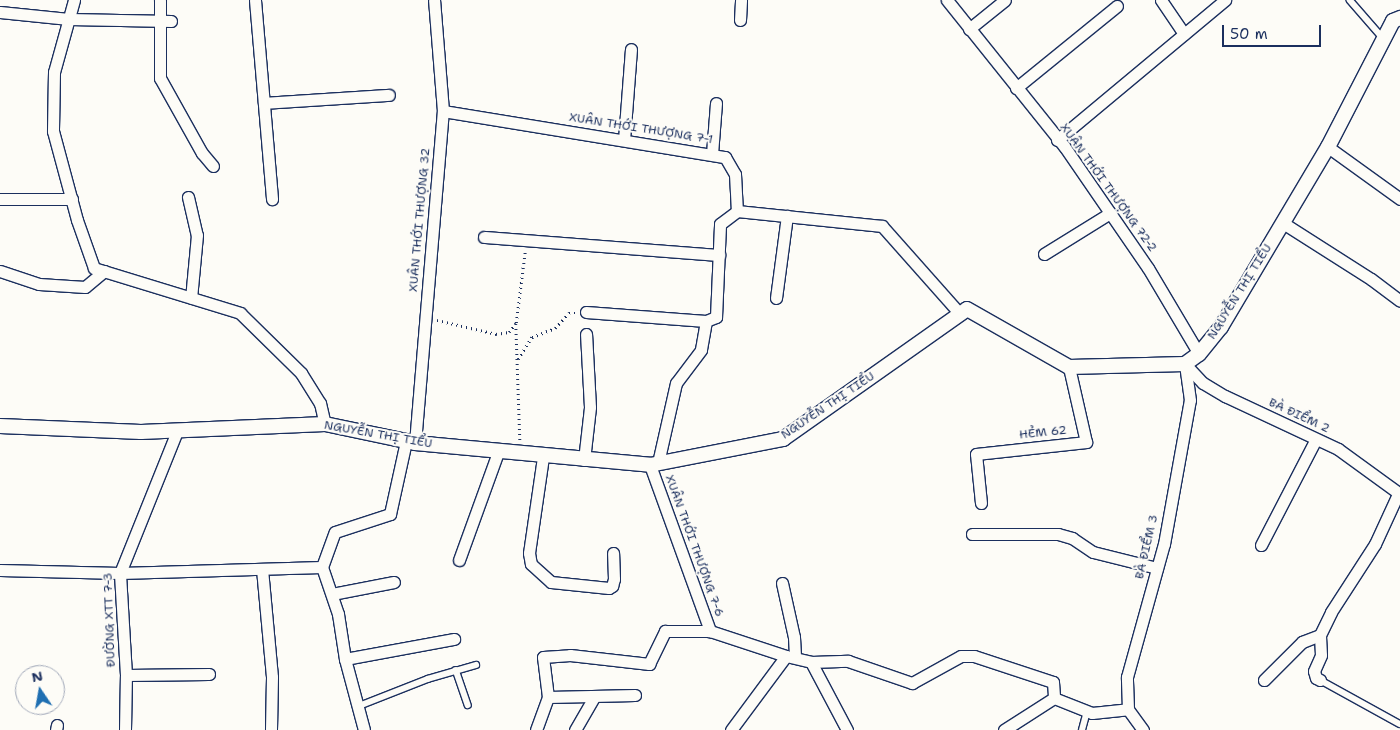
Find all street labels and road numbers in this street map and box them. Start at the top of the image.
street label: XUÂN THỚI THƯỢNG 7-1 [568,111,714,147]
street label: XUÂN THỚI THƯỢNG 72-2 [1057,121,1159,255]
street label: XUÂN THỚI THƯỢNG 32 [407,148,433,292]
street label: NGUYỄN THỊ TIỂU [1205,242,1275,342]
street label: NGUYỄN THỊ TIỂU [779,369,877,443]
street label: BÀ ĐIỂM 2 [1266,396,1332,436]
street label: NGUYỄN THỊ TIỂU [323,418,433,452]
street label: HẺM 62 [1018,423,1068,443]
street label: XUÂN THỚI THƯỢNG 7-6 [662,473,726,619]
street label: BÀ ĐIỂM 3 [1133,513,1161,581]
street label: ĐƯỜNG XTT 7-3 [101,572,119,668]

